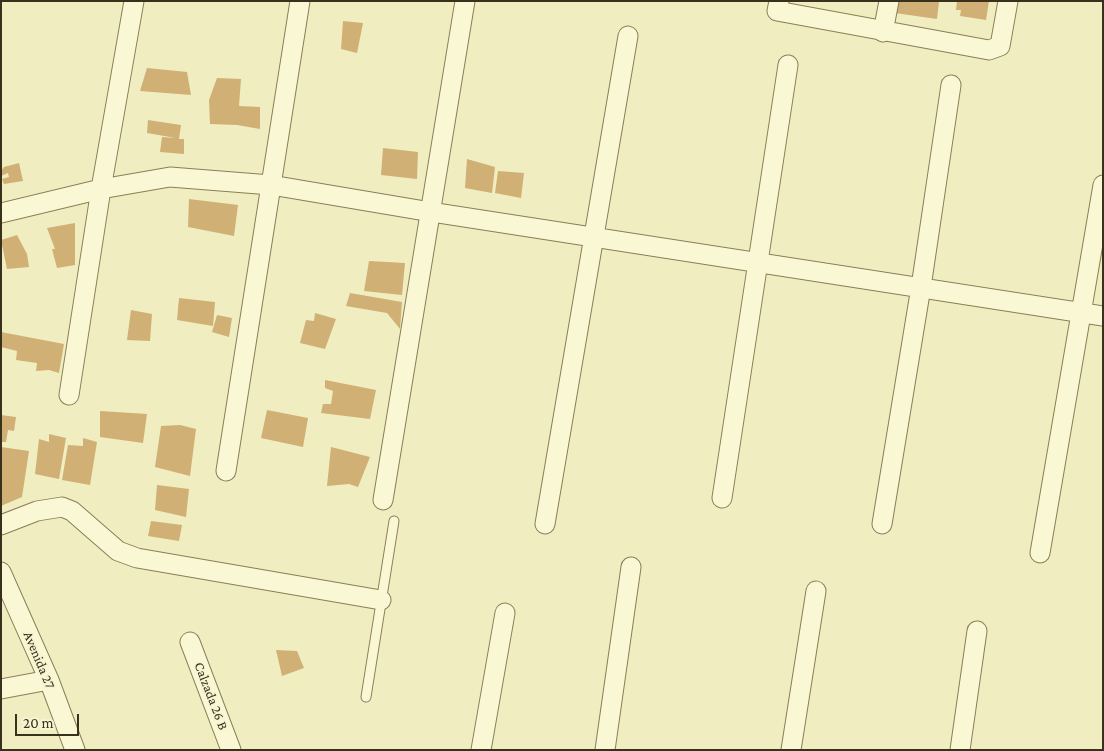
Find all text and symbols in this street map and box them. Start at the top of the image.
street label: Avenida 27 [19,629,59,691]
street label: Calzada 26 B [190,660,232,732]
scale bar [18,704,81,736]
text: 20 m [23,715,54,731]

